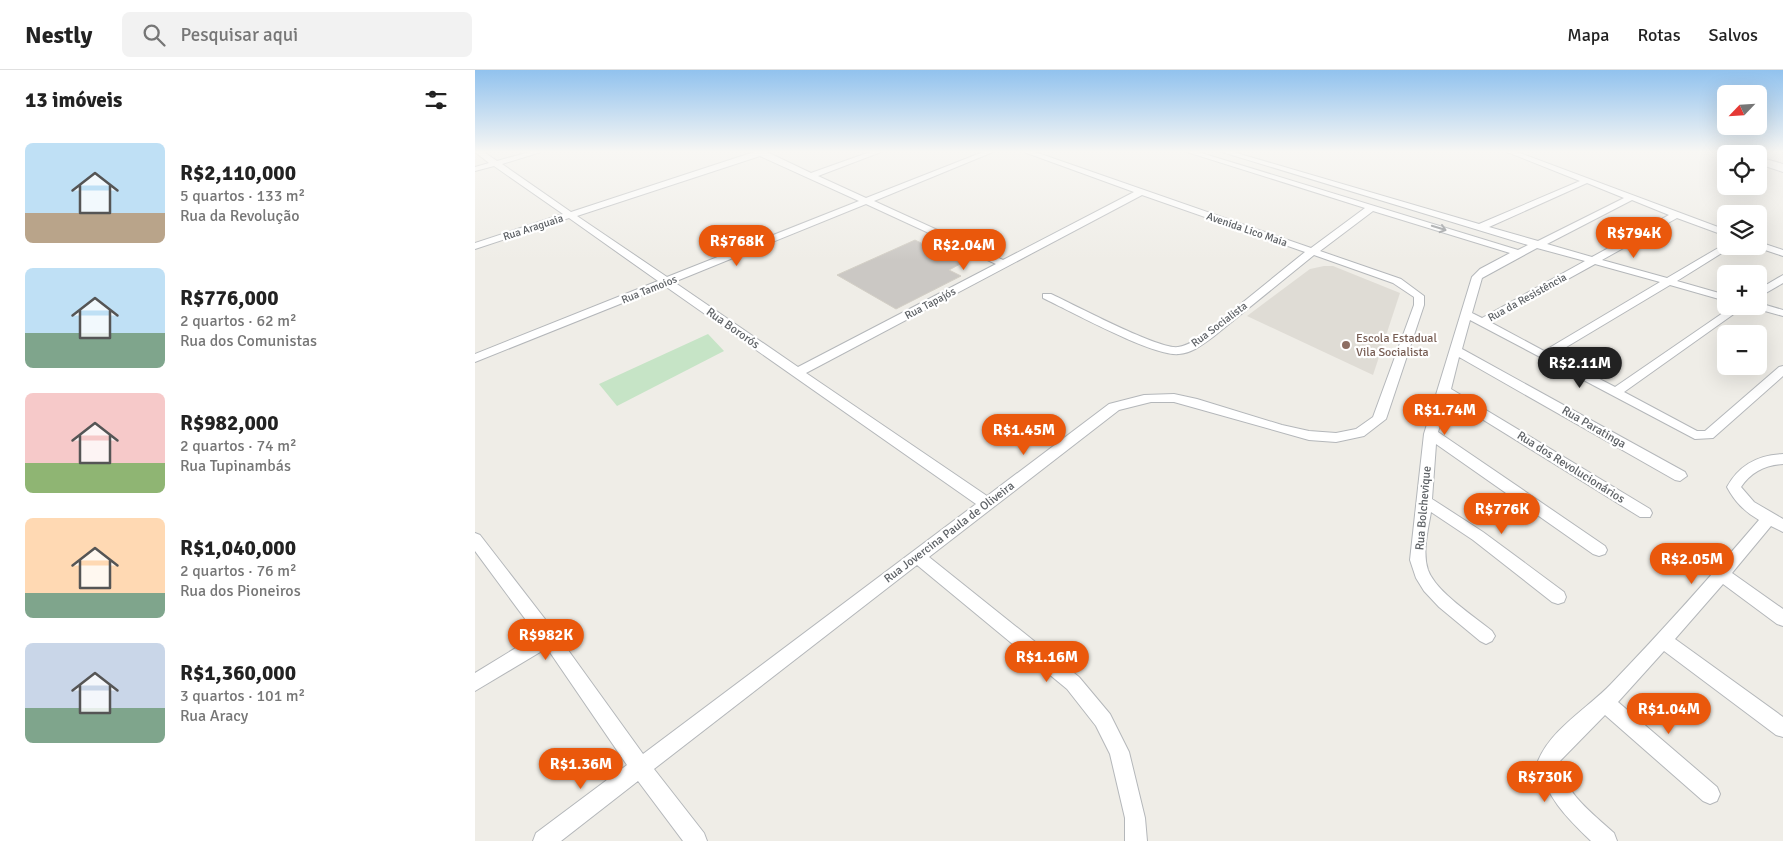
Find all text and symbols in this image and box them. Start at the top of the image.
search box [122,12,472,57]
text: Nestly [25,20,92,50]
icon: search [140,21,168,49]
text: Pesquisar aqui [180,23,298,47]
text: Mapa [1567,24,1610,46]
text: Rotas [1638,24,1681,46]
text: Salvos [1709,24,1758,46]
north arrow [1717,85,1767,135]
map controls [1717,85,1767,375]
icon: filters [422,86,450,114]
text: 13 imóveis [25,87,122,113]
button: locate [1717,145,1767,195]
text: R$2,110,000 [180,160,296,186]
icon: home [65,163,125,223]
text: 5 quartos · 133 m² [180,186,305,206]
button: layers [1717,205,1767,255]
text: Rua da Revolução [180,206,300,226]
street label: Avenida Lico Maia [1205,210,1289,250]
street label: Rua Araguaia [501,211,565,243]
pin: R$794K [1593,216,1675,259]
text: R$794K [1607,223,1661,243]
pin: R$768K [696,224,778,267]
one-way arrow [1430,224,1446,233]
pin: R$2.04M [918,228,1010,271]
text: R$768K [710,231,764,251]
text: R$2.04M [933,235,995,255]
button: + [1717,265,1767,315]
street label: Rua da Resistência [1486,270,1569,324]
street label: Rua Tamoios [620,272,679,306]
text: R$776,000 [180,285,279,311]
street label: Rua Tapajós [903,285,958,322]
icon: home [65,288,125,348]
street label: Rua Socialista [1189,299,1250,350]
street label: Rua Bororós [703,305,762,352]
text: 2 quartos · 62 m² [180,311,297,331]
button: − [1717,325,1767,375]
text: Rua dos Comunistas [180,331,317,351]
place label: Escola Estadual Vila Socialista [1356,331,1437,360]
marker: Escola Estadual Vila Socialista [1340,339,1352,351]
pin: R$2.11M [1534,346,1626,389]
text: R$2.11M [1549,353,1611,373]
pin: R$1.74M [1399,394,1491,436]
text: R$1.74M [1414,400,1476,420]
street label: Rua Paratinga [1559,403,1629,452]
text: R$982,000 [180,410,279,436]
icon: home [65,413,125,473]
pin: R$1.45M [978,414,1070,456]
text: R$1.45M [993,420,1055,440]
street label: Rua dos Revolucionários [1514,428,1627,507]
text: 2 quartos · 74 m² [180,436,297,456]
text: Rua Tupinambás [180,456,291,476]
street label: Rua Bolchevique [1412,465,1435,551]
street label: Rua Jovercina Paula de Oliveira [881,478,1017,586]
pin: R$776K [1461,492,1543,535]
text: R$776K [1475,499,1529,519]
text: R$1,040,000 [180,535,296,561]
icon: home [65,538,125,598]
pin: R$2.05M [1646,542,1738,585]
text: R$2.05M [1661,549,1723,569]
text: 2 quartos · 76 m² [180,561,297,581]
text: Rua dos Pioneiros [180,581,301,601]
pin: R$982K [505,618,587,661]
text: R$982K [519,625,573,645]
pin: R$1.16M [1001,640,1093,683]
text: R$1.16M [1016,647,1078,667]
text: R$1,360,000 [180,660,296,686]
icon: home [65,663,125,723]
text: 3 quartos · 101 m² [180,686,305,706]
pin: R$1.04M [1623,692,1715,735]
text: R$1.04M [1638,699,1700,719]
text: Rua Aracy [180,706,248,726]
pin: R$1.36M [535,748,627,790]
text: R$1.36M [550,754,612,774]
pin: R$730K [1504,760,1586,803]
text: R$730K [1518,767,1572,787]

